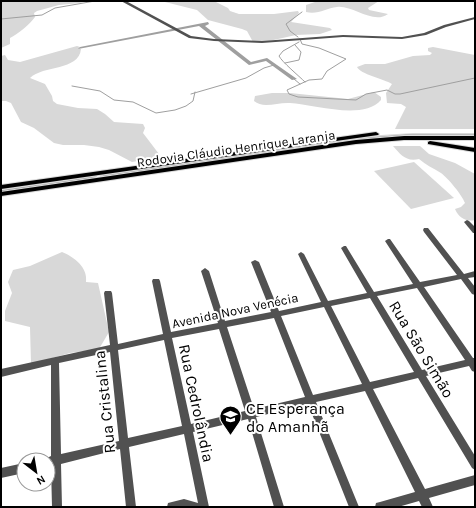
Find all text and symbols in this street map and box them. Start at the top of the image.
street label: Rodovia Cláudio Henrique Laranja [136,127,336,171]
street label: Avenida Nova Venécia [171,290,300,331]
street label: Rua São Simão [385,297,458,401]
street label: Rua Cedrolândia [175,342,218,464]
street label: Rua Cristalina [90,350,119,454]
place label: CE Esperança do Amanhã [246,399,345,436]
school or university icon: CE Esperança do Amanhã [217,404,243,437]
north arrow [16,452,56,492]
text: N [34,473,48,488]

